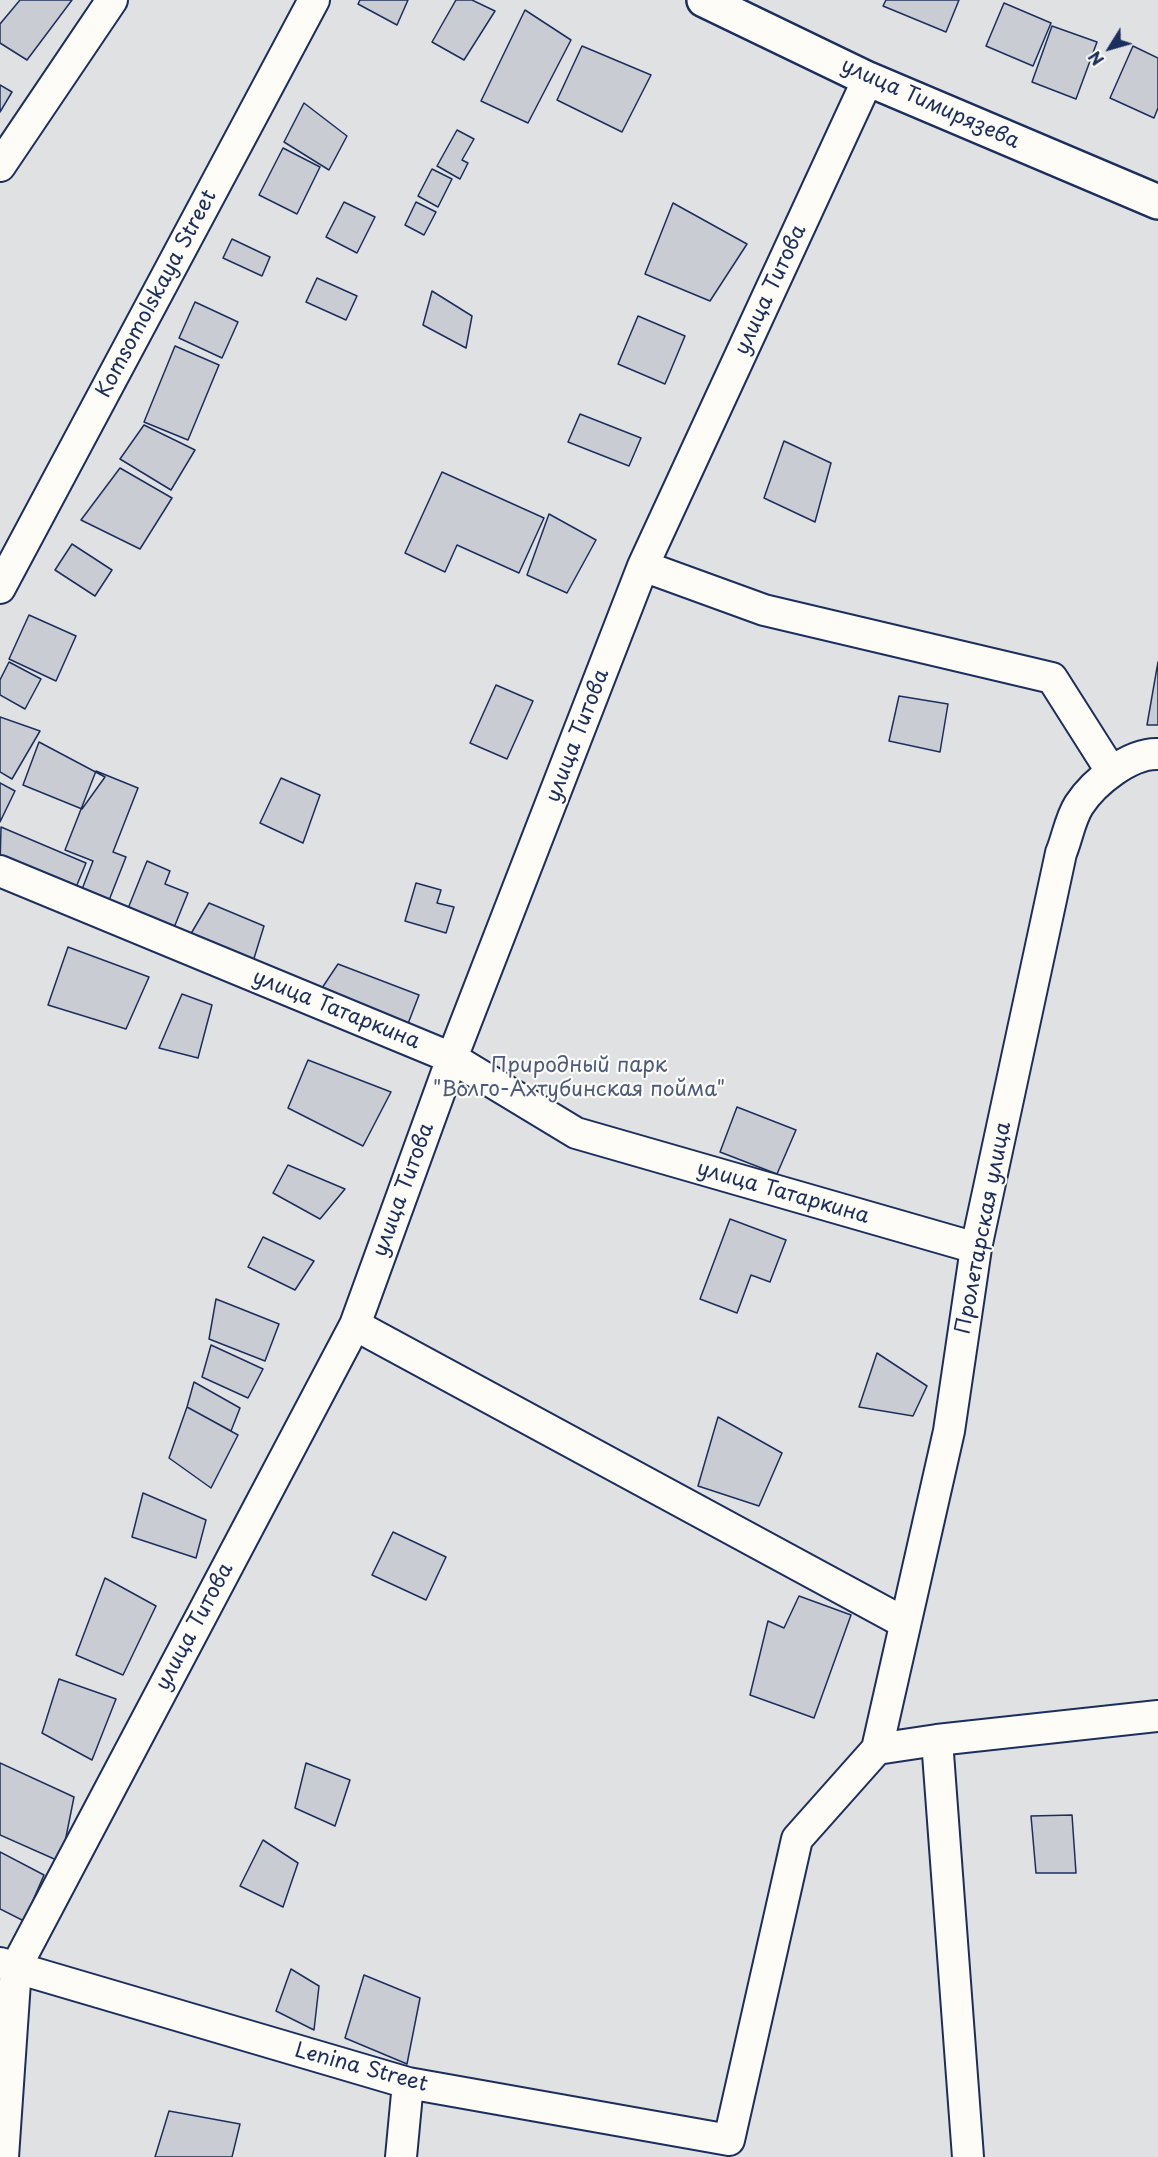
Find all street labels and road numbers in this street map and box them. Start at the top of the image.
street label: улица Тимирязева [837,53,1023,155]
street label: Komsomolskaya Street [92,186,222,402]
street label: улица Титова [730,221,812,359]
street label: улица Титова [541,666,615,806]
street label: улица Татаркина [249,965,423,1055]
street label: улица Титова [368,1120,440,1260]
street label: Пролетарская улица [951,1120,1017,1336]
street label: улица Татаркина [694,1156,872,1230]
street label: улица Титова [151,1559,239,1695]
street label: Lenina Street [292,2038,430,2098]

